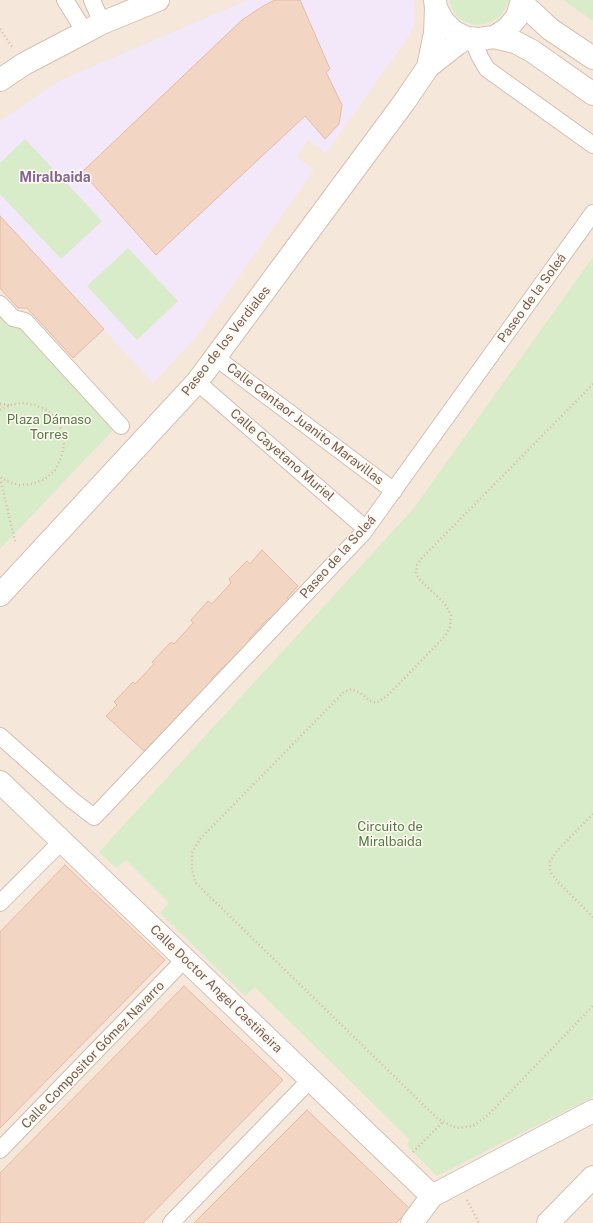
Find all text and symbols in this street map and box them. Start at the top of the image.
district label: Miralbaida [19,170,91,186]
street label: Paseo de la Soleá [494,250,570,346]
street label: Paseo de los Verdiales [178,283,274,399]
street label: Calle Cantaor Juanito Maravillas [223,360,387,488]
street label: Calle Cayetano Muriel [227,406,337,504]
park label: Plaza Dámaso Torres [7,412,91,443]
street label: Paseo de la Soleá [297,512,379,602]
park label: Circuito de Miralbaida [357,819,423,850]
street label: Calle Doctor Angel Castiñeira [147,922,285,1056]
street label: Calle Compositor Gómez Navarro [18,978,168,1132]

